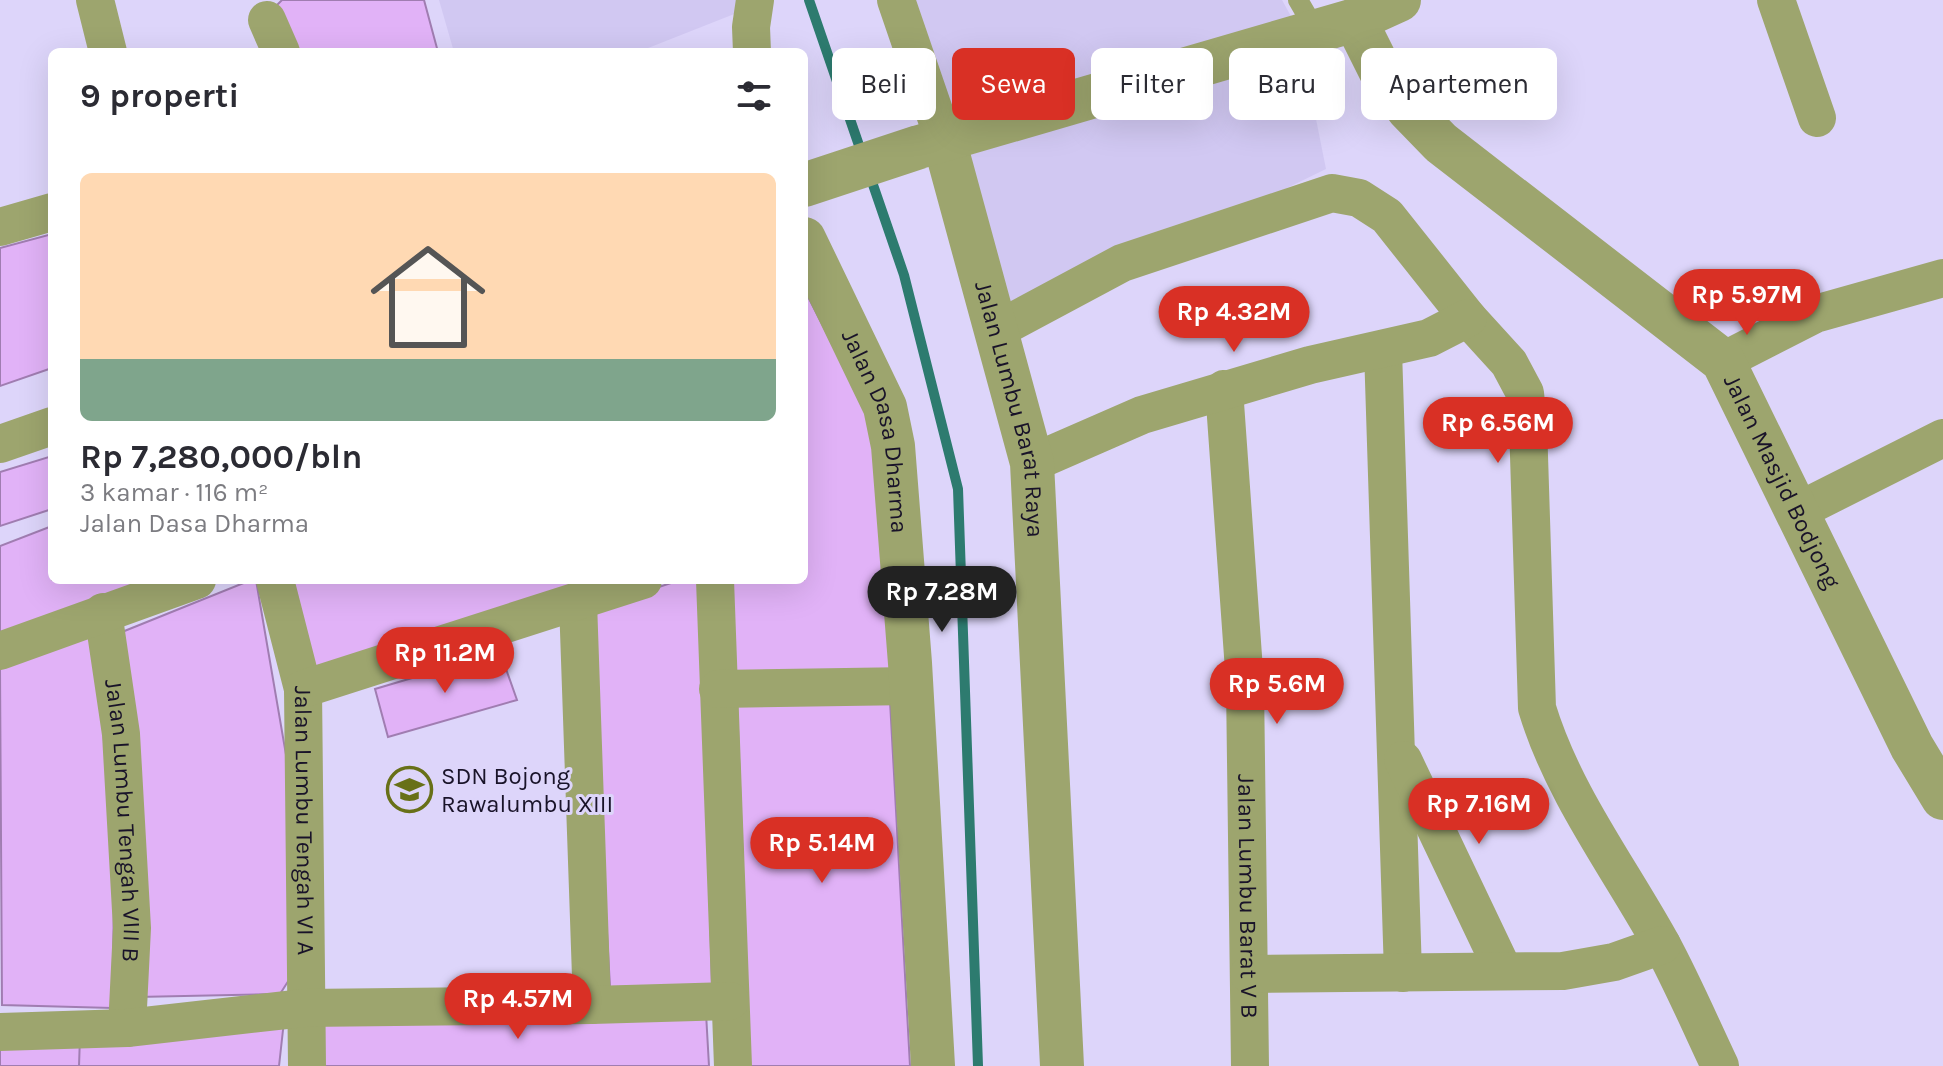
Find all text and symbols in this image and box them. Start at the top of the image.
chip: Beli [832,48,936,120]
chip: Sewa [952,48,1075,120]
chip: Filter [1091,48,1213,120]
chip: Baru [1229,48,1345,120]
chip: Apartemen [1361,48,1557,120]
icon: filters [732,74,776,118]
text: 9 properti [80,76,239,116]
icon: home [356,225,500,369]
pin: Rp 5.97M [1664,269,1830,337]
street label: Jalan Lumbu Barat Raya [969,278,1050,538]
text: Rp 5.97M [1691,279,1803,310]
pin: Rp 4.32M [1151,286,1317,354]
text: Rp 4.32M [1177,296,1291,327]
street label: Jalan Dasa Dharma [836,325,914,534]
street label: Jalan Masjid Bodjong [1718,370,1846,594]
pin: Rp 6.56M [1415,397,1581,465]
text: Rp 6.56M [1441,407,1555,438]
text: Rp 7,280,000/bln [80,437,362,477]
text: 3 kamar · 116 m² [80,477,269,508]
text: Jalan Dasa Dharma [80,508,309,539]
pin: Rp 7.28M [859,566,1025,634]
text: Rp 7.28M [886,576,998,607]
pin: Rp 11.2M [362,627,528,695]
text: Rp 11.2M [394,637,496,668]
pin: Rp 5.6M [1203,658,1351,726]
text: Rp 5.6M [1228,668,1326,699]
street label: Jalan Lumbu Tengah VIII B [99,677,146,963]
street label: Jalan Lumbu Tengah VI A [289,686,320,956]
place label: SDN Bojong Rawalumbu XIII [441,762,613,818]
school or university icon: SDN Bojong Rawalumbu XIII [386,766,434,814]
street label: Jalan Lumbu Barat V B [1232,774,1263,1019]
pin: Rp 7.16M [1396,778,1562,846]
text: Rp 7.16M [1426,788,1532,819]
pin: Rp 5.14M [739,817,905,885]
text: Rp 5.14M [768,827,876,858]
pin: Rp 4.57M [435,973,601,1041]
text: Rp 4.57M [462,983,574,1014]

